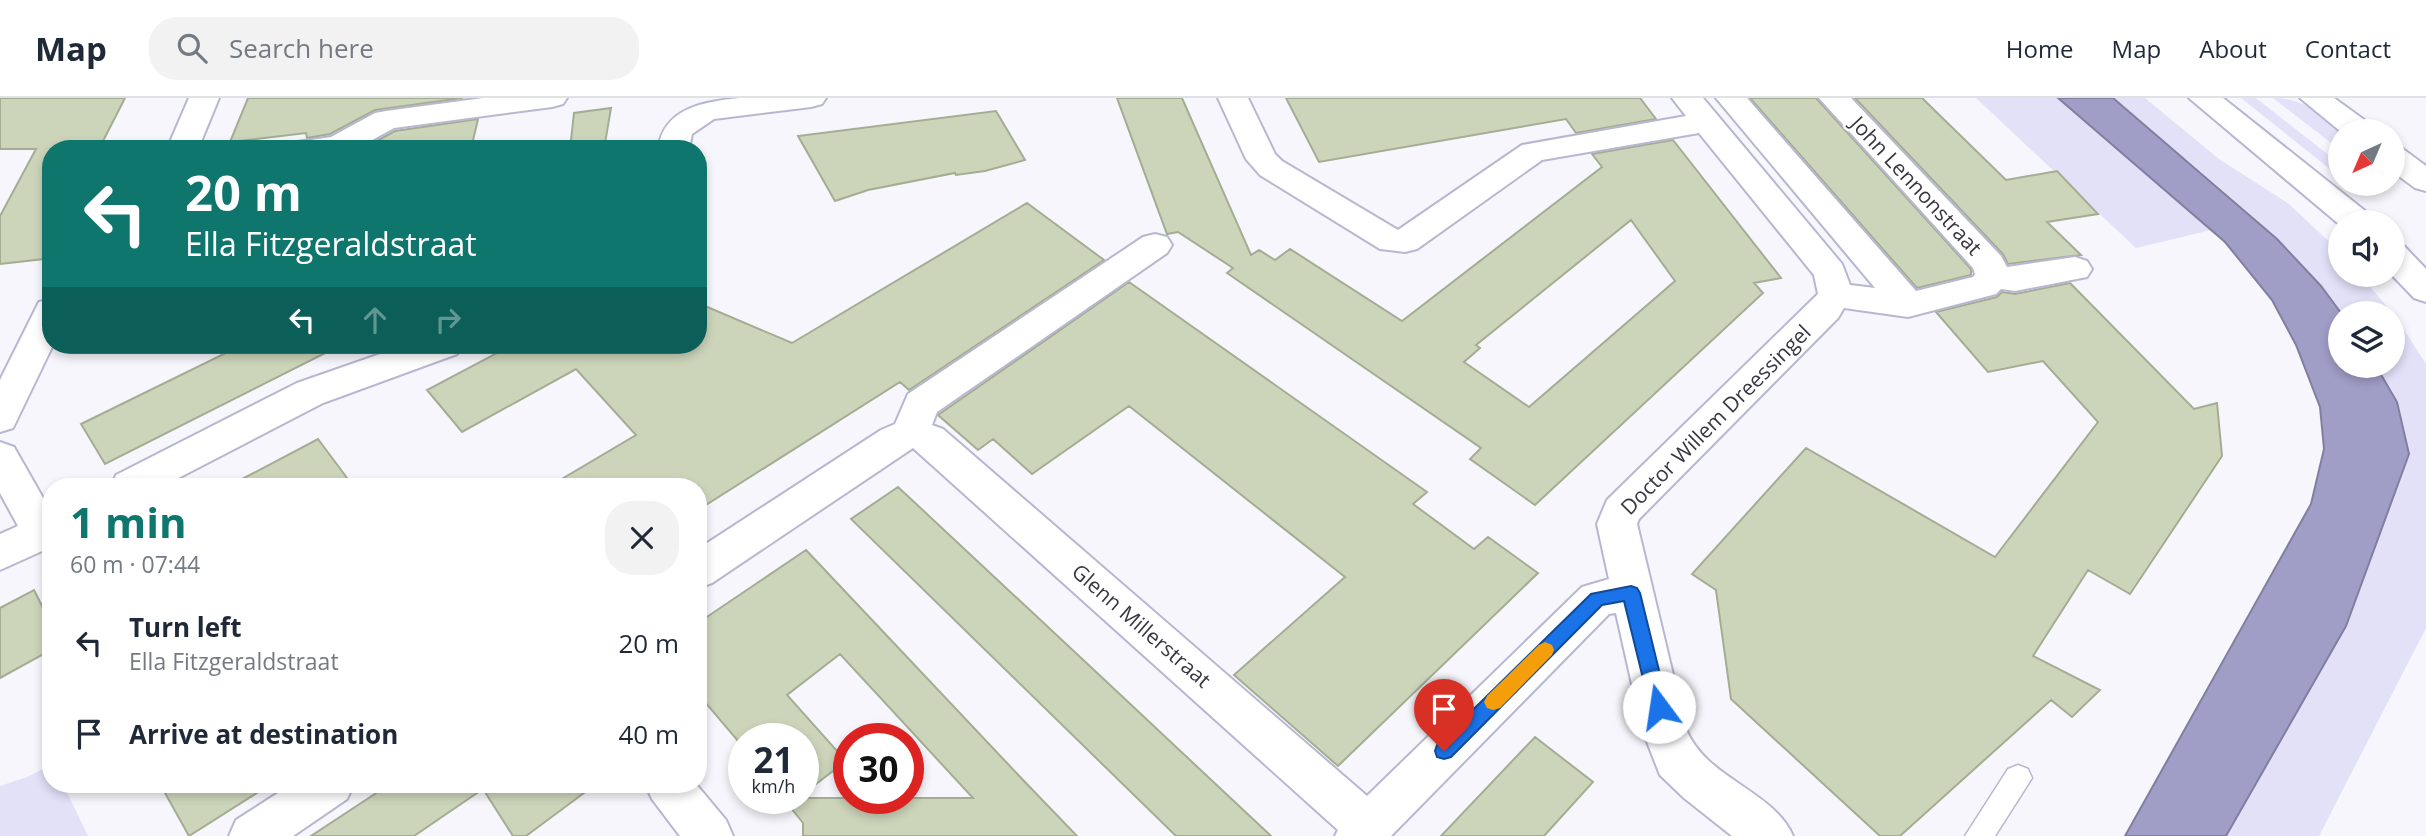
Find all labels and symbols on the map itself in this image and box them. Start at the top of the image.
street label: John Lennonstraat [1844,108,1988,261]
north arrow [2328,119,2404,196]
street label: Doctor Willem Dreessingel [1614,318,1816,520]
street label: Glenn Millerstraat [1066,557,1217,693]
position arrow [1622,670,1696,744]
pin [1414,679,1474,751]
speed limit sign: 30 [833,723,924,814]

